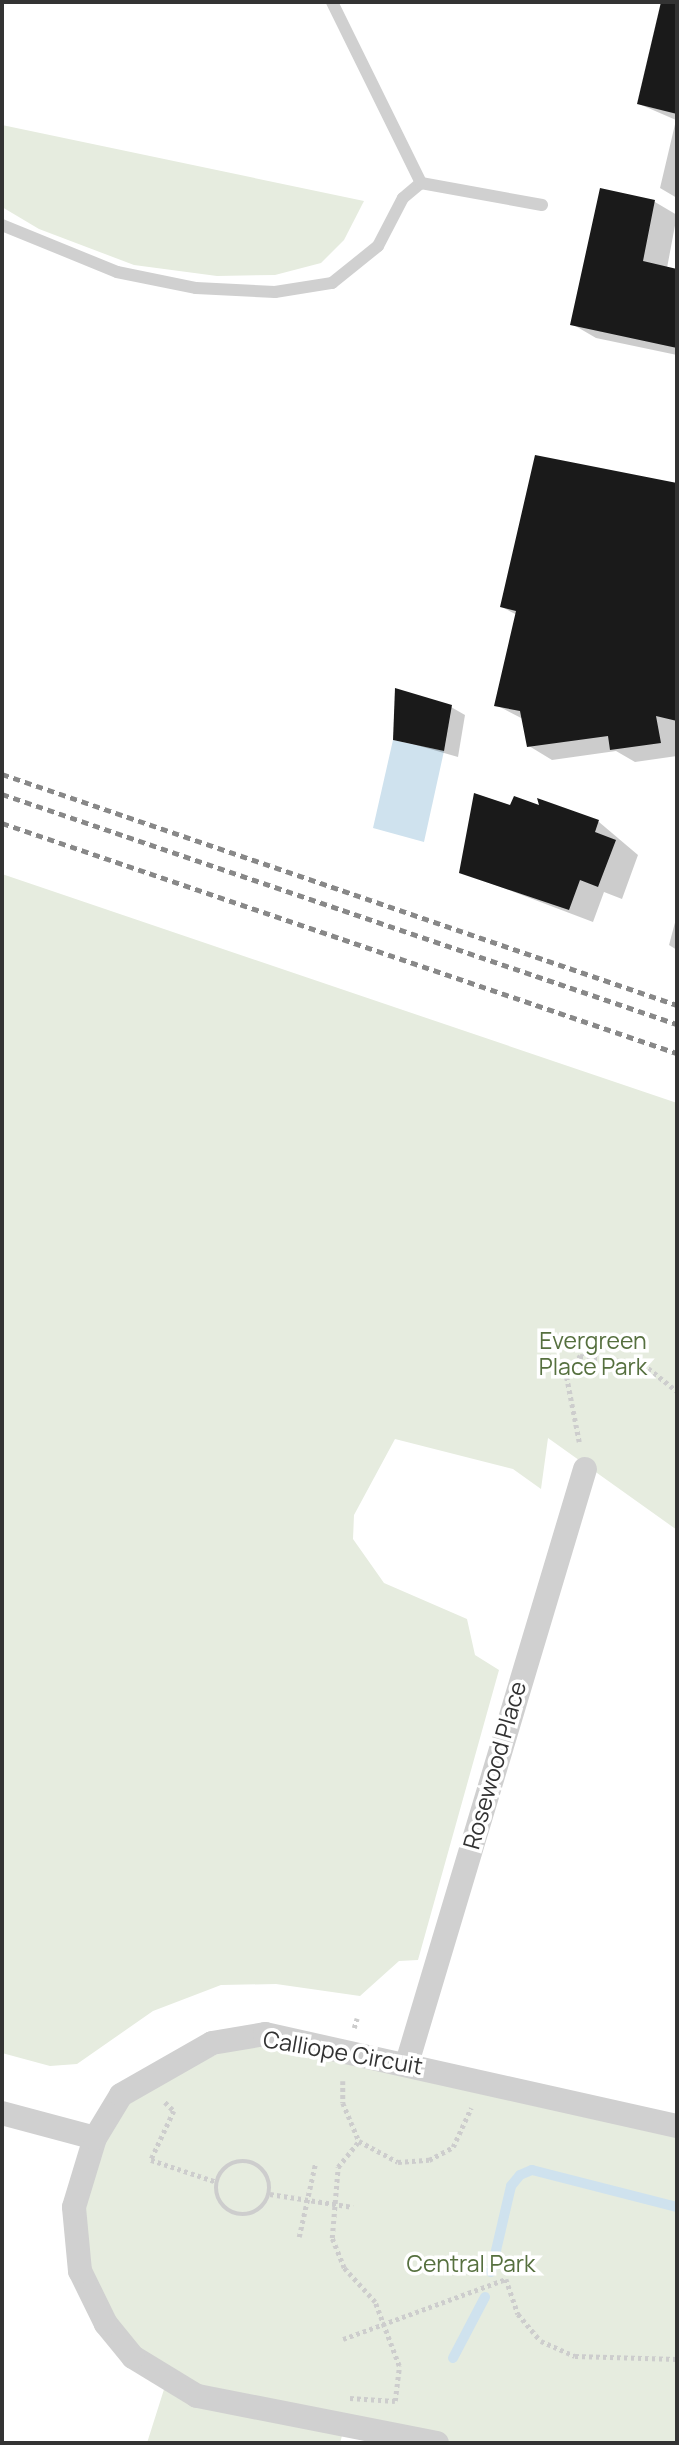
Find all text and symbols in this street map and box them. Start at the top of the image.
park label: Evergreen Place Park [539,1326,647,1380]
street label: Rosewood Place [457,1678,531,1852]
street label: Calliope Circuit [261,2024,425,2080]
park label: Central Park [407,2249,535,2277]

